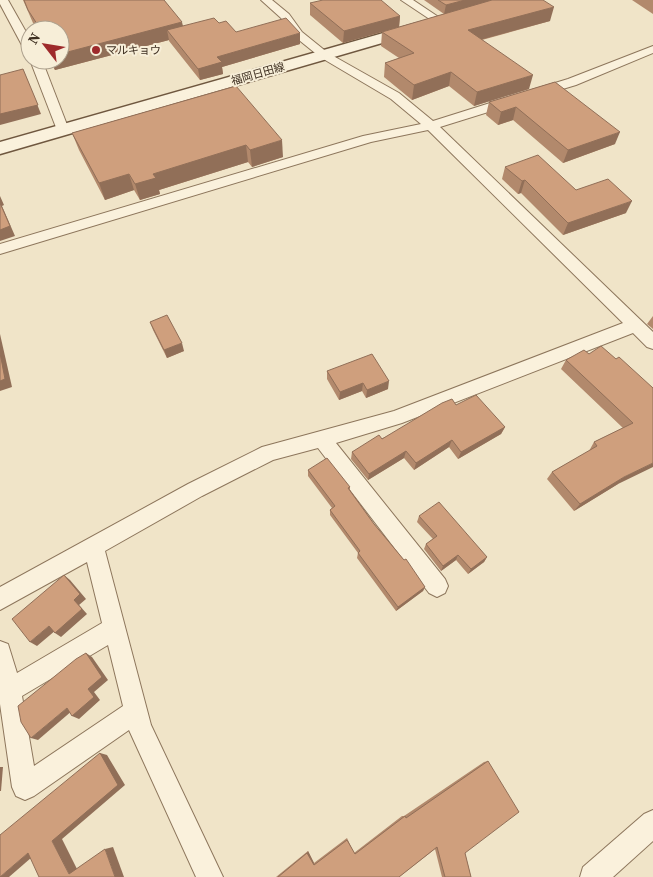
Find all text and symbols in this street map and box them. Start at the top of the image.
north arrow [20,20,70,70]
text: N [23,29,45,48]
place label: マルキョウ [106,43,161,58]
marker: マルキョウ [90,44,102,56]
street label: 福岡日田線 [229,59,287,89]

